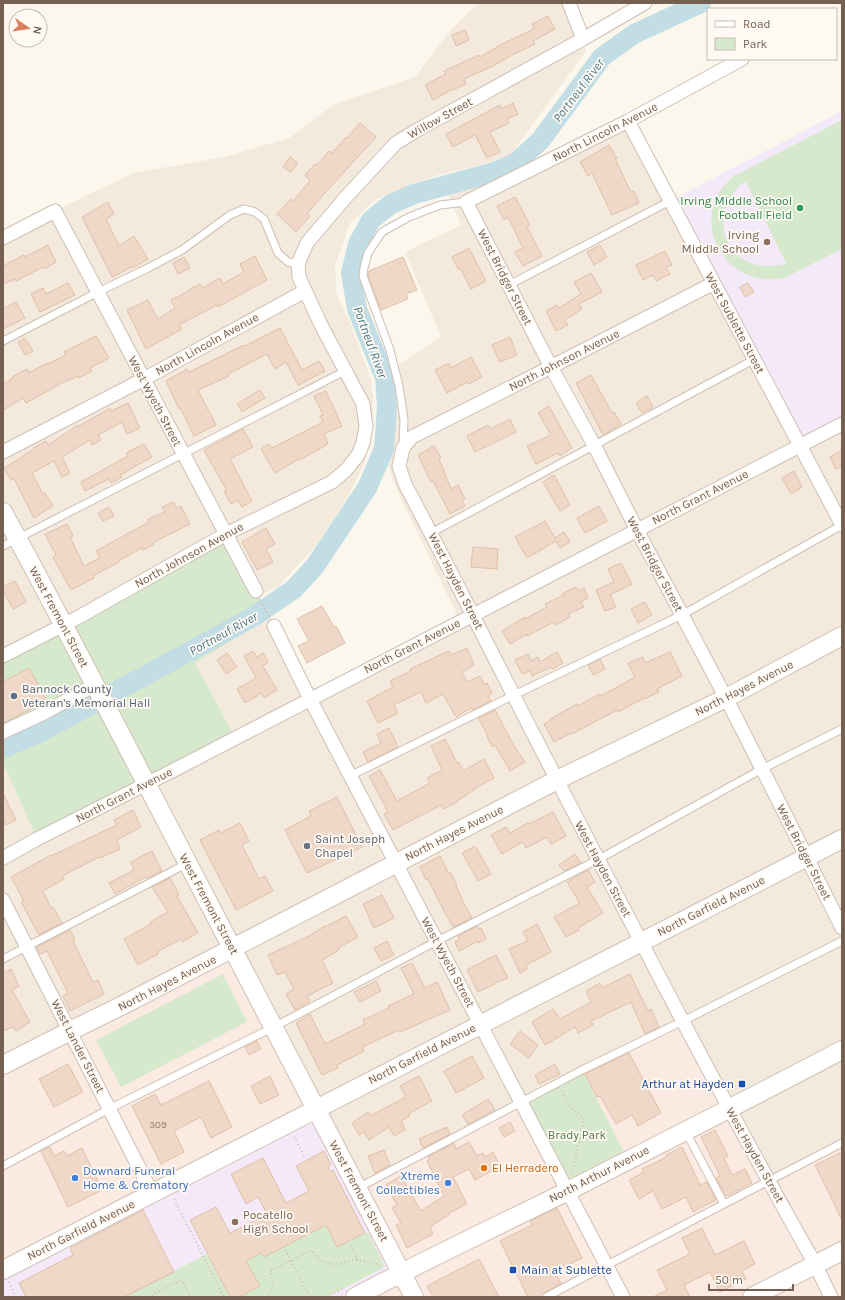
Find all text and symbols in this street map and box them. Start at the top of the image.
north arrow [8,8,48,48]
legend [707,8,837,60]
text: Road [743,17,771,31]
text: N [30,25,44,35]
text: Park [743,37,768,51]
water label: Portneuf River [550,55,607,125]
street label: Willow Street [405,94,475,142]
street label: North Lincoln Avenue [550,99,660,165]
place label: Irving Middle School Football Field [680,194,792,222]
marker: Irving Middle School Football Field [795,203,805,213]
street label: West Bridger Street [475,227,535,328]
place label: Irving Middle School [682,228,759,256]
marker: Irving Middle School [762,237,772,247]
street label: West Sublette Street [702,270,768,376]
water label: Portneuf River [351,304,391,381]
street label: North Lincoln Avenue [153,310,261,378]
street label: North Johnson Avenue [506,326,622,394]
street label: West Wyeth Street [125,353,185,449]
street label: North Grant Avenue [649,467,751,527]
street label: West Bridger Street [624,514,686,614]
street label: North Johnson Avenue [132,519,246,591]
street label: West Hayden Street [426,530,487,632]
street label: West Fremont Street [26,564,92,670]
water label: Portneuf River [186,608,260,658]
street label: North Grant Avenue [361,616,463,676]
street label: North Hayes Avenue [692,657,796,719]
place label: Bannock County Veteran's Memorial Hall [22,682,150,710]
marker: Bannock County Veteran's Memorial Hall [9,691,19,701]
street label: North Grant Avenue [73,765,175,825]
street label: North Hayes Avenue [402,802,506,864]
street label: West Bridger Street [774,802,834,903]
street label: West Hayden Street [572,819,634,920]
place label: Saint Joseph Chapel [315,832,385,860]
marker: Saint Joseph Chapel [302,841,312,851]
street label: West Fremont Street [176,851,242,957]
street label: North Garfield Avenue [655,873,767,939]
street label: West Wyeth Street [418,914,478,1010]
street label: North Hayes Avenue [115,952,219,1014]
street label: West Lander Street [48,997,108,1096]
street label: North Garfield Avenue [366,1021,478,1087]
place label: Arthur at Hayden [642,1077,734,1091]
marker: Arthur at Hayden [737,1079,747,1089]
street label: West Hayden Street [723,1105,787,1205]
house number: 309 [149,1119,167,1131]
park label: Brady Park [548,1128,606,1142]
street label: West Fremont Street [326,1138,392,1244]
street label: North Arthur Avenue [547,1143,651,1205]
place label: El Herradero [492,1161,559,1175]
marker: El Herradero [479,1163,489,1173]
place label: Downard Funeral Home & Crematory [83,1164,189,1192]
place label: Xtreme Collectibles [376,1169,440,1197]
marker: Downard Funeral Home & Crematory [70,1173,80,1183]
marker: Xtreme Collectibles [443,1178,453,1188]
street label: North Garfield Avenue [25,1197,137,1263]
place label: Pocatello High School [243,1208,309,1236]
marker: Pocatello High School [230,1217,240,1227]
place label: Main at Sublette [521,1263,612,1277]
marker: Main at Sublette [508,1265,518,1275]
scale bar [709,1266,793,1292]
text: 50 m [715,1273,743,1287]

